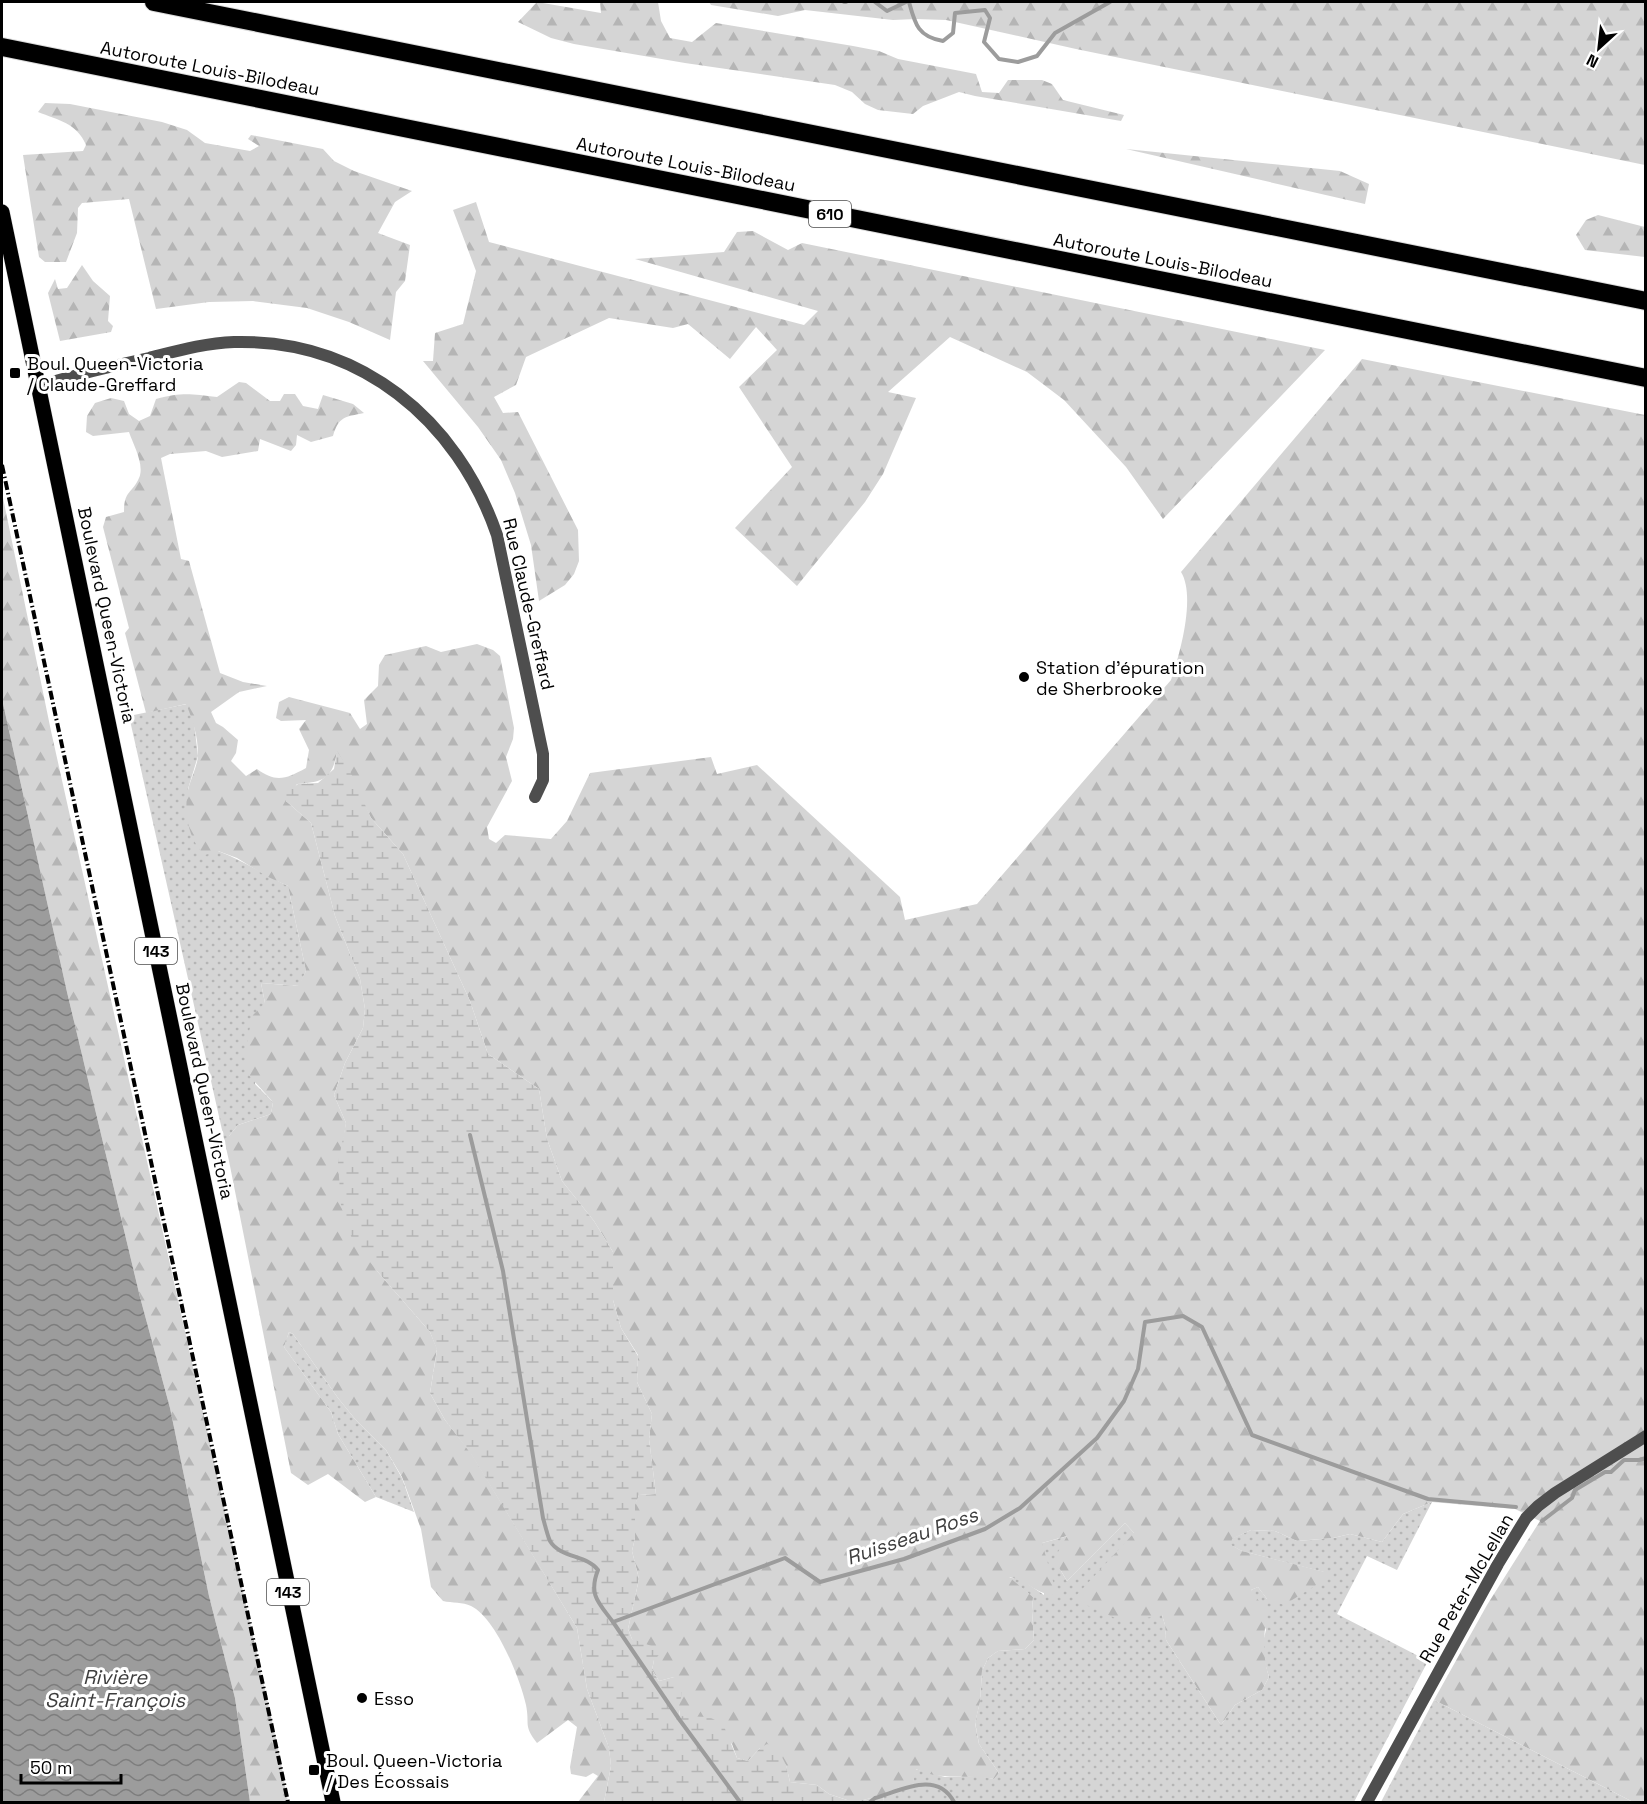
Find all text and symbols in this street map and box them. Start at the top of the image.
north arrow [1569,18,1629,78]
street label: Autoroute Louis-Bilodeau [99,35,321,101]
text: N [1583,49,1602,73]
street label: Autoroute Louis-Bilodeau [575,131,797,197]
road number: 610 [809,201,851,227]
street label: Autoroute Louis-Bilodeau [1052,227,1274,293]
place label: Boul. Queen-Victoria / Claude-Greffard [27,352,203,396]
marker: Boul. Queen-Victoria / Claude-Greffard [8,366,22,380]
street label: Boulevard Queen-Victoria [73,505,141,725]
street label: Rue Claude-Greffard [498,516,560,692]
place label: Station d'épuration de Sherbrooke [1036,656,1204,700]
marker: Station d'épuration de Sherbrooke [1017,670,1031,684]
road number: 143 [135,938,177,964]
street label: Boulevard Queen-Victoria [171,981,239,1201]
water label: Ruisseau Ross [843,1501,983,1571]
street label: Rue Peter-McLellan [1414,1509,1518,1667]
road number: 143 [267,1579,309,1605]
water label: Rivière Saint-François [45,1664,187,1713]
place label: Esso [374,1687,414,1710]
marker: Esso [355,1691,369,1705]
scale bar [21,1747,122,1785]
place label: Boul. Queen-Victoria / Des Écossais [326,1749,502,1793]
text: 50 m [30,1756,72,1779]
marker: Boul. Queen-Victoria / Des Écossais [307,1763,321,1777]

